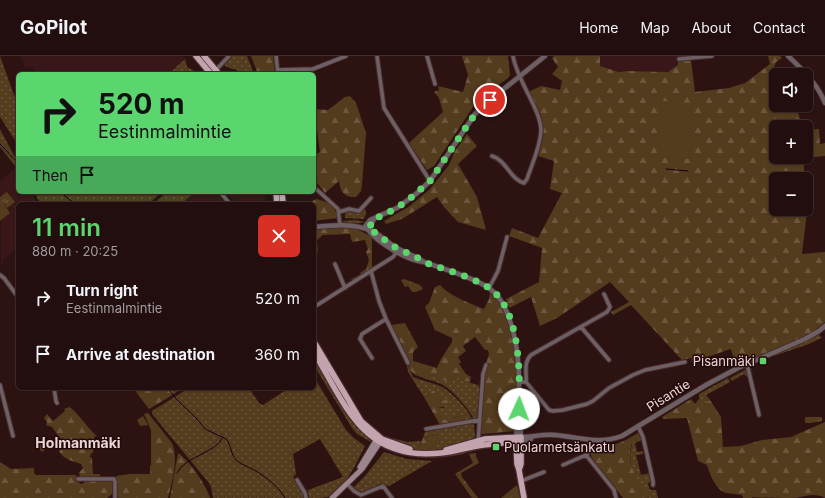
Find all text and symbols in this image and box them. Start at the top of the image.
text: GoPilot [20,16,87,39]
text: Home [579,19,618,36]
text: Map [640,19,670,36]
text: About [692,19,731,36]
text: Contact [753,19,805,36]
map controls [769,68,813,216]
button: sound [769,68,813,112]
pin [473,83,507,117]
text: 520 m [98,87,185,121]
icon: right [32,88,84,140]
icon: arrive [479,89,501,111]
button: + [769,120,813,164]
text: Eestinmalmintie [98,121,231,142]
icon: arrive [76,164,98,186]
text: Then [32,166,68,185]
button: − [769,172,813,216]
text: 11 min [32,213,101,242]
button: close [258,215,300,257]
text: 880 m · 20:25 [32,243,118,259]
text: Turn right [66,281,138,300]
icon: right [32,287,54,309]
text: 520 m [255,289,300,308]
text: Eestinmalmintie [66,300,162,316]
icon: arrive [32,343,54,365]
text: Arrive at destination [66,345,215,364]
text: 360 m [255,345,300,364]
place label: Pisanmäki [693,353,755,369]
marker: Pisanmäki [758,356,768,366]
street label: Pisantie [643,375,693,415]
position arrow [498,388,540,430]
district label: Holmanmäki [35,434,121,451]
place label: Puolarmetsänkatu [504,439,615,455]
marker: Puolarmetsänkatu [491,442,501,452]

